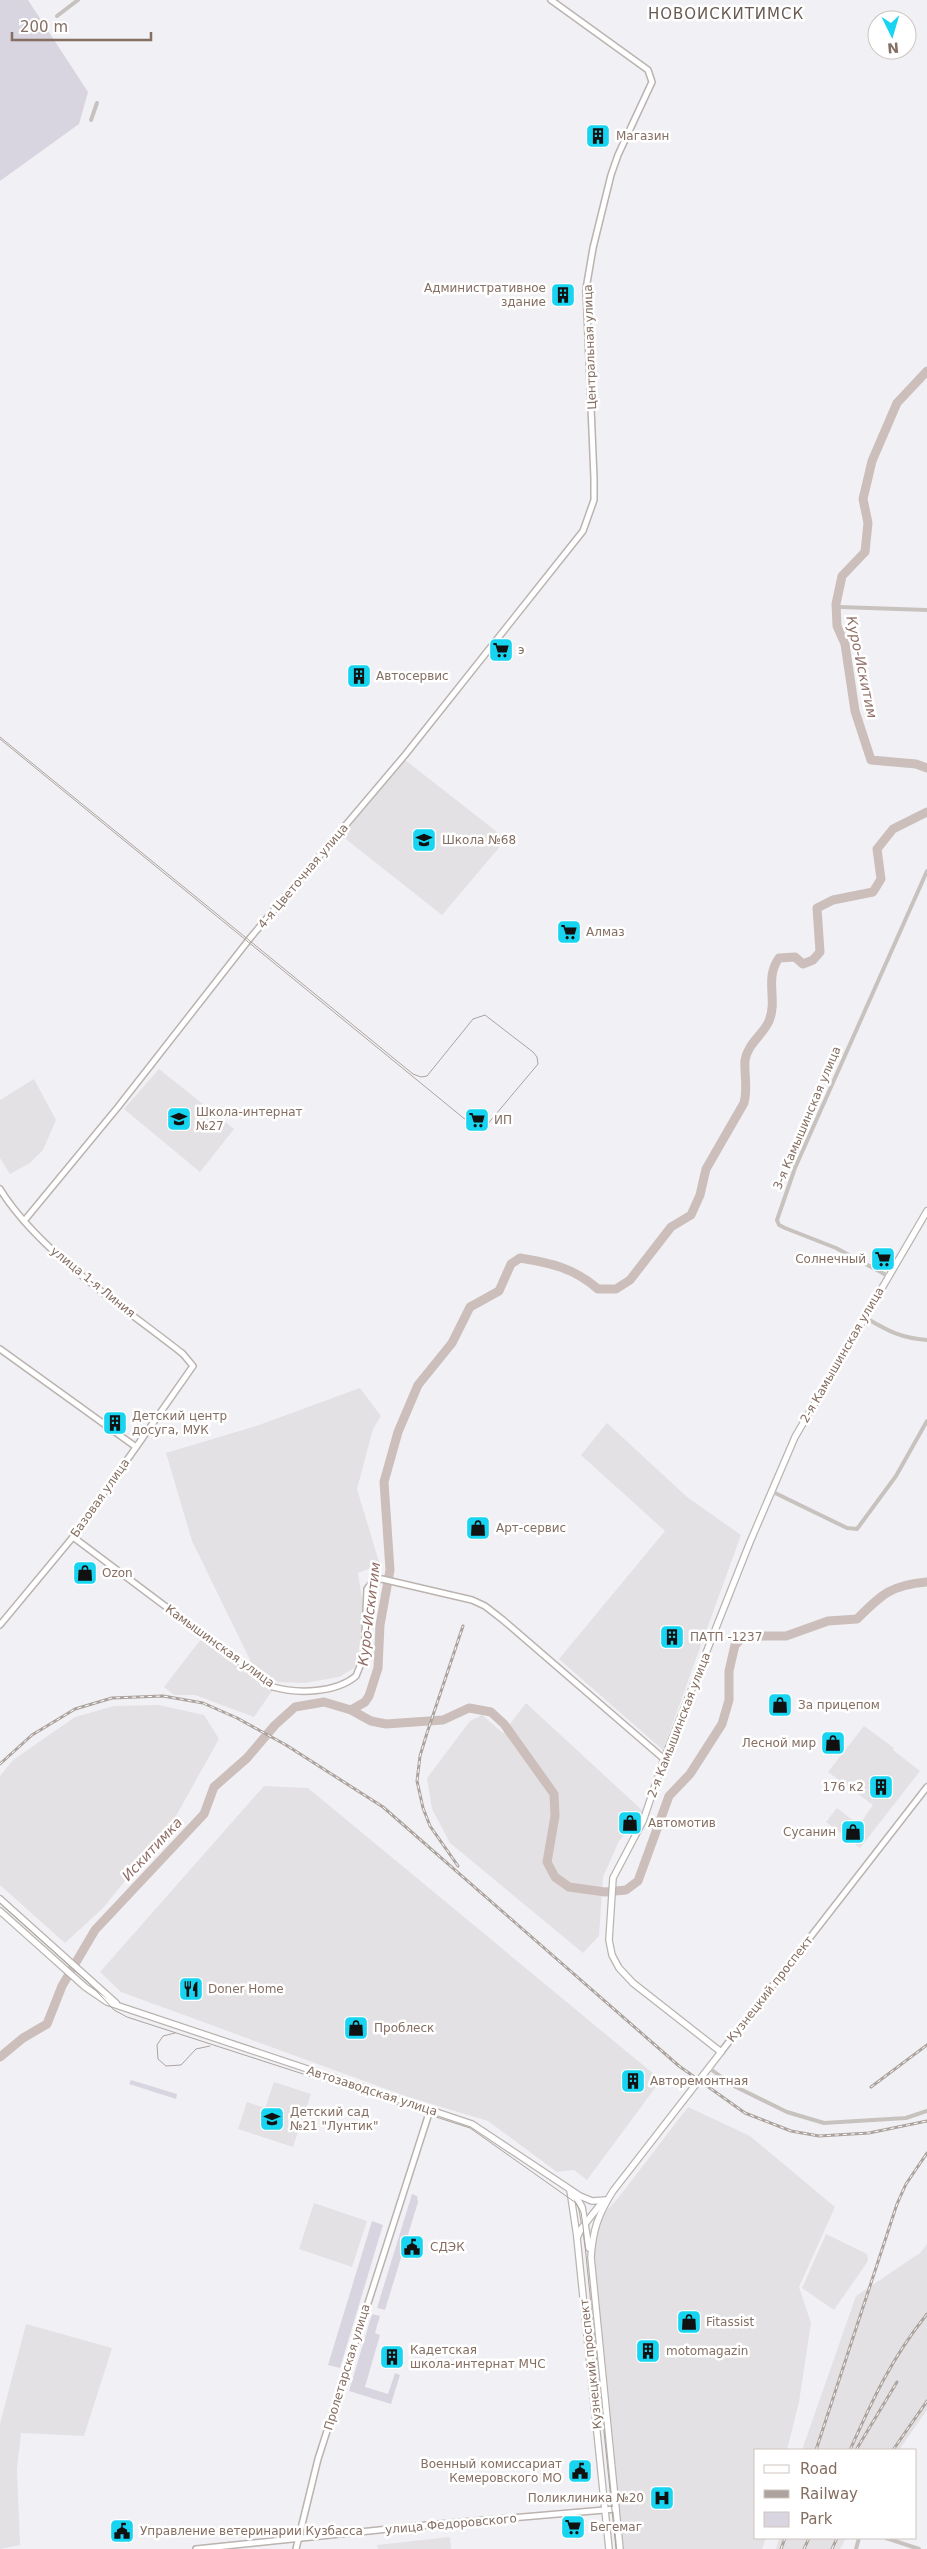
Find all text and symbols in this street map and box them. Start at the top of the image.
district label: НОВОИСКИТИМСК [648,5,804,23]
scale bar [12,10,151,42]
north arrow [867,10,917,60]
text: 200 m [20,18,68,36]
text: N [887,39,900,56]
building icon: Магазин [585,123,611,149]
place label: Магазин [616,129,669,143]
place label: Административное здание [424,281,546,309]
building icon: Административное здание [550,282,576,308]
street label: Центральная улица [581,284,599,410]
water label: Куро-Искитим [843,614,881,720]
supermarket icon: э [488,637,514,663]
place label: э [518,643,525,657]
building icon: Автосервис [346,663,372,689]
place label: Автосервис [376,669,449,683]
street label: 4-я Цветочная улица [255,821,351,931]
school or university icon: Школа №68 [411,827,437,853]
place label: Школа №68 [442,833,516,847]
supermarket icon: Алмаз [556,919,582,945]
place label: Алмаз [586,925,625,939]
street label: 3-я Камышинская улица [770,1044,844,1192]
place label: Школа-интернат №27 [196,1105,303,1133]
school or university icon: Школа-интернат №27 [166,1106,192,1132]
supermarket icon: ИП [464,1107,490,1133]
place label: ИП [494,1113,512,1127]
street label: улица 1-я Линия [48,1244,138,1320]
supermarket icon: Солнечный [870,1246,896,1272]
place label: Солнечный [795,1252,866,1266]
street label: 2-я Камышинская улица [797,1285,887,1425]
place label: Детский центр досуга, МУК [132,1409,227,1437]
building icon: Детский центр досуга, МУК [102,1410,128,1436]
street label: Базовая улица [68,1456,132,1540]
shop icon: Арт-сервис [465,1515,491,1541]
place label: Арт-сервис [496,1521,566,1535]
shop icon: Ozon [72,1560,98,1586]
water label: Куро-Искитим [355,1561,383,1667]
place label: Ozon [102,1566,133,1580]
street label: Камышинская улица [163,1602,277,1690]
building icon: ПАТП -1237 [659,1624,685,1650]
place label: ПАТП -1237 [690,1630,762,1644]
street label: 2-я Камышинская улица [645,1650,713,1800]
shop icon: За прицепом [767,1692,793,1718]
place label: За прицепом [798,1698,880,1712]
shop icon: Лесной мир [820,1730,846,1756]
place label: Лесной мир [742,1736,816,1750]
building icon: 176 к2 [868,1774,894,1800]
place label: 176 к2 [822,1780,864,1794]
shop icon: Автомотив [617,1810,643,1836]
water label: Искитимка [119,1814,185,1884]
place label: Автомотив [648,1816,716,1830]
shop icon: Сусанин [840,1819,866,1845]
place label: Сусанин [783,1825,836,1839]
street label: Кузнецкий проспект [724,1933,816,2045]
restaurant icon: Doner Home [178,1976,204,2002]
place label: Doner Home [208,1982,284,1996]
shop icon: Проблеск [343,2015,369,2041]
place label: Проблеск [374,2021,434,2035]
street label: Автозаводская улица [305,2063,439,2119]
building icon: Авторемонтная [620,2068,646,2094]
place label: Авторемонтная [650,2074,748,2088]
place label: Детский сад №21 "Лунтик" [290,2105,379,2133]
school or university icon: Детский сад №21 "Лунтик" [259,2106,285,2132]
public building icon: СДЭК [399,2234,425,2260]
place label: СДЭК [430,2240,465,2254]
street label: Кузнецкий проспект [577,2298,605,2430]
street label: Пролетарская улица [321,2302,373,2432]
shop icon: Fitassist [676,2309,702,2335]
place label: Fitassist [706,2315,755,2329]
building icon: motomagazin [635,2338,661,2364]
place label: Кадетская школа-интернат МЧС [410,2343,546,2371]
building icon: Кадетская школа-интернат МЧС [379,2344,405,2370]
place label: motomagazin [666,2344,748,2358]
legend [754,2449,917,2539]
place label: Военный комиссариат Кемеровского МО [421,2457,562,2485]
public building icon: Военный комиссариат Кемеровского МО [567,2458,593,2484]
text: Road [800,2460,838,2478]
hospital icon: Поликлиника №20 [649,2485,675,2511]
text: Railway [800,2485,858,2503]
place label: Поликлиника №20 [528,2491,644,2505]
text: Park [800,2510,833,2528]
street label: улица Федоровского [385,2511,517,2537]
supermarket icon: Бегемаг [560,2514,586,2540]
public building icon: Управление ветеринарии Кузбасса [109,2518,135,2544]
place label: Бегемаг [590,2520,642,2534]
place label: Управление ветеринарии Кузбасса [140,2524,363,2538]

